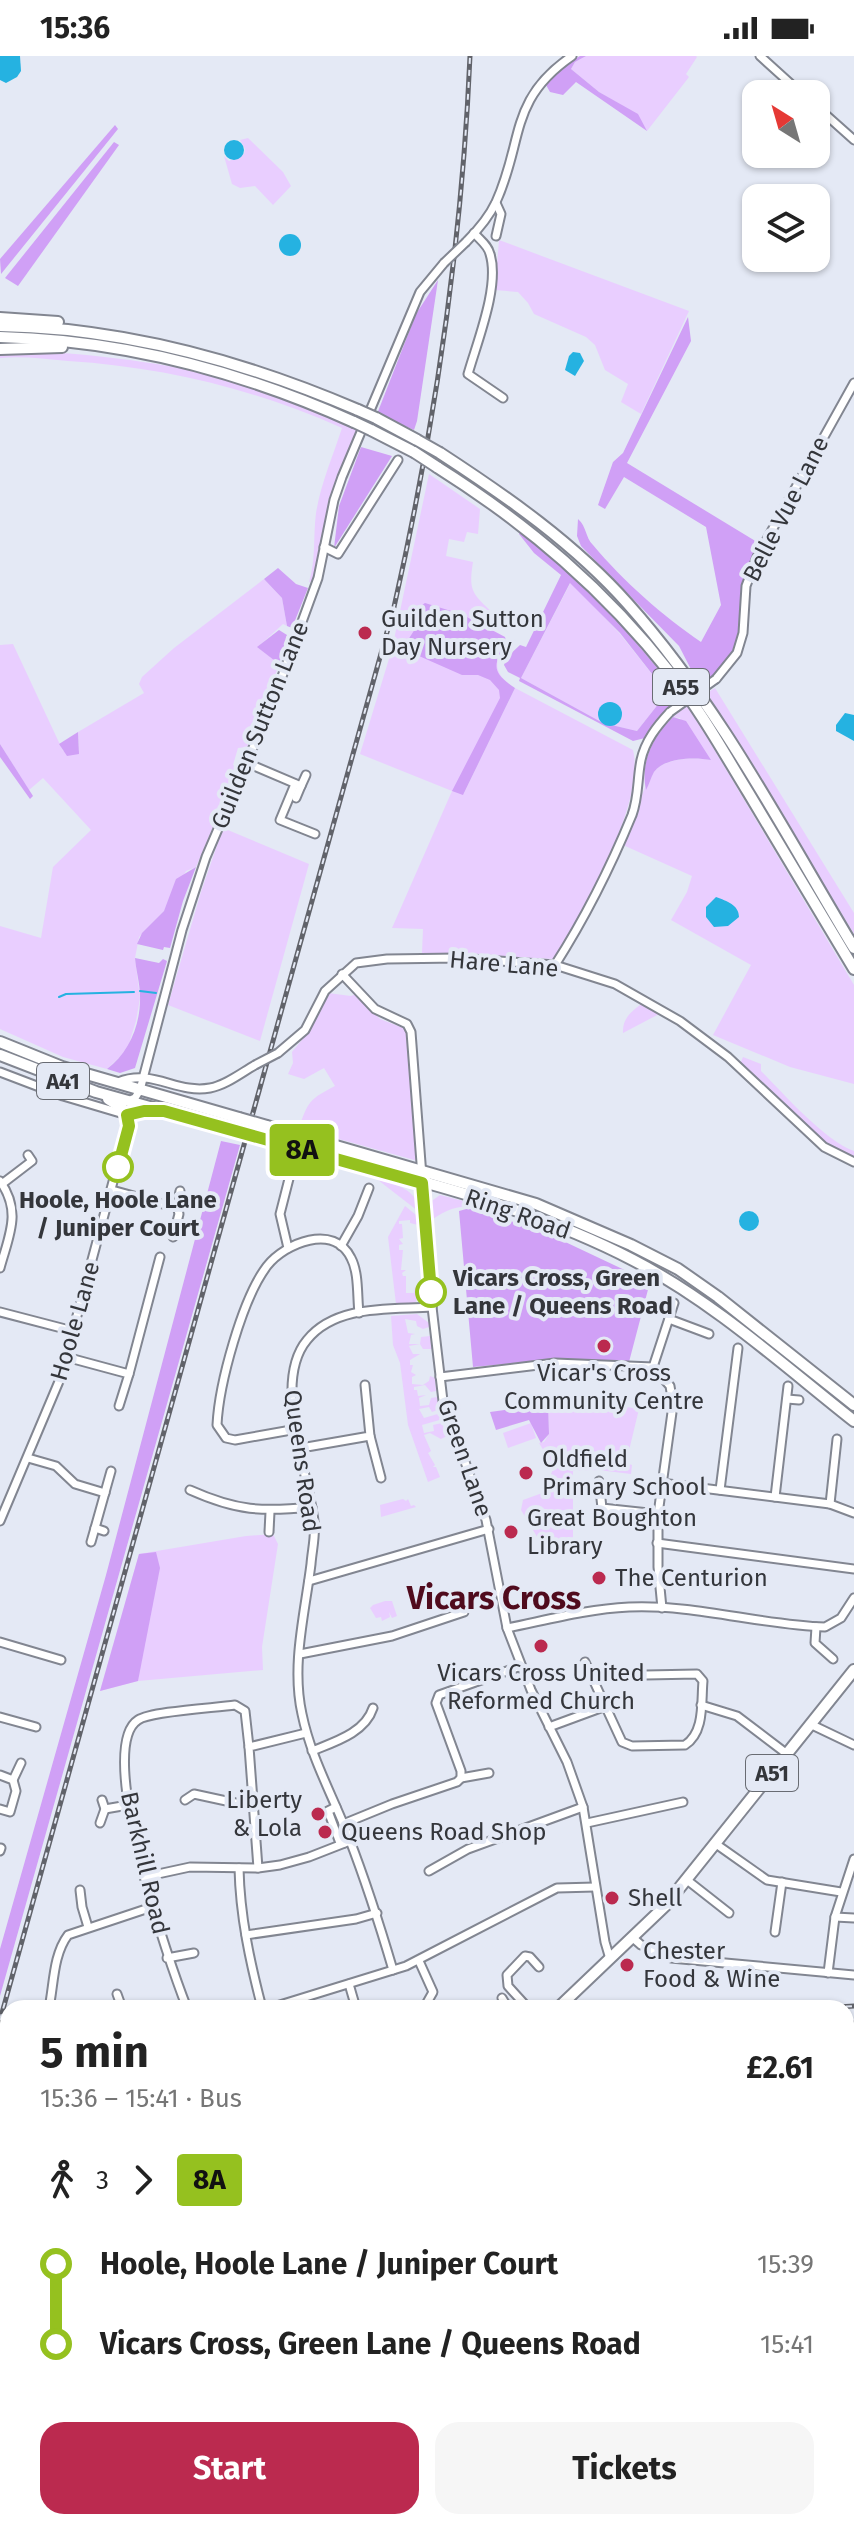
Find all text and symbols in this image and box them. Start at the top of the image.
text: 15:36 [40,10,110,46]
north arrow [742,80,830,168]
map controls [742,80,830,272]
button: layers [742,184,830,272]
street label: Belle Vue Lane [737,432,835,586]
place label: Guilden Sutton Day Nursery [381,605,544,661]
street label: Guilden Sutton Lane [206,617,314,833]
marker: Guilden Sutton Day Nursery [356,624,374,642]
road number: A55 [653,669,709,705]
street label: Hare Lane [448,945,560,983]
road number: A41 [37,1063,89,1099]
line badge: 8A [266,1124,338,1176]
text: 8A [286,1133,318,1166]
marker: Hoole, Hoole Lane / Juniper Court [103,1152,133,1182]
street label: Ring Road [462,1183,574,1245]
place label: Hoole, Hoole Lane / Juniper Court [19,1186,217,1242]
street label: Hoole Lane [45,1258,105,1384]
place label: Vicars Cross, Green Lane / Queens Road [452,1264,673,1320]
marker: Vicars Cross, Green Lane / Queens Road [416,1277,446,1307]
marker: Vicar's Cross Community Centre [595,1337,613,1355]
place label: Vicar's Cross Community Centre [504,1359,704,1415]
street label: Queens Road [278,1388,326,1534]
street label: Green Lane [432,1396,498,1520]
place label: Oldfield Primary School [542,1445,706,1501]
marker: Oldfield Primary School [517,1464,535,1482]
place label: Great Boughton Library [527,1504,697,1560]
marker: Great Boughton Library [502,1523,520,1541]
place label: The Centurion [615,1564,768,1592]
marker: The Centurion [590,1569,608,1587]
district label: Vicars Cross [406,1579,581,1617]
marker: Vicars Cross United Reformed Church [532,1637,550,1655]
place label: Vicars Cross United Reformed Church [437,1659,645,1715]
road number: A51 [746,1755,798,1791]
place label: Liberty & Lola [226,1786,302,1842]
street label: Barkhill Road [115,1789,175,1937]
marker: Liberty & Lola [309,1805,327,1823]
place label: Queens Road Shop [341,1818,546,1846]
marker: Queens Road Shop [316,1823,334,1841]
place label: Shell [628,1884,682,1912]
marker: Shell [603,1889,621,1907]
place label: Chester Food & Wine [643,1937,780,1993]
marker: Chester Food & Wine [618,1956,636,1974]
text: 5 min [40,2026,149,2079]
text: £2.61 [746,2050,814,2086]
text: 15:36 – 15:41 · Bus [40,2083,242,2114]
icon: walk [40,2158,84,2202]
icon: forward [121,2158,165,2202]
text: 8A [193,2163,226,2196]
text: 3 [96,2165,109,2196]
text: Hoole, Hoole Lane / Juniper Court [100,2246,558,2282]
text: 15:39 [757,2249,814,2280]
text: Vicars Cross, Green Lane / Queens Road [100,2326,641,2362]
text: 15:41 [760,2329,814,2360]
button: Start [40,2422,419,2514]
button: Tickets [435,2422,814,2514]

